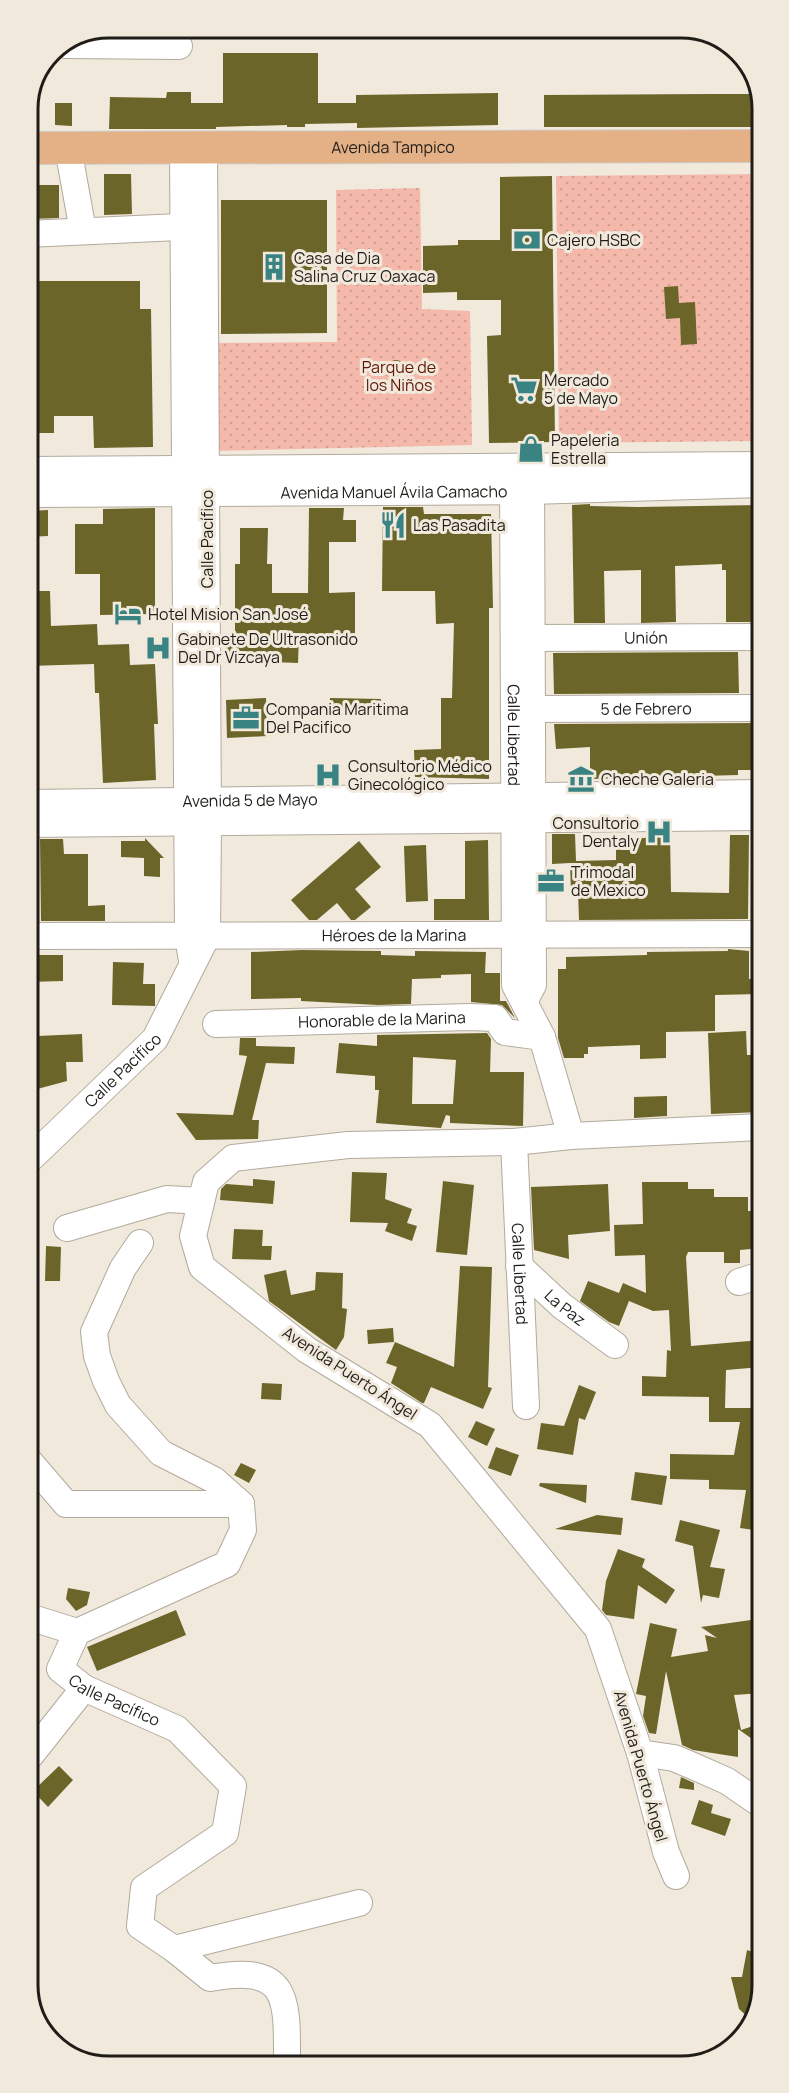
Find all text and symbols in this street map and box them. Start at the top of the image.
street label: Avenida Tampico [331,136,455,158]
bank icon: Cajero HSBC [512,225,542,255]
place label: Cajero HSBC [547,229,641,251]
place label: Casa de Dia Salina Cruz Oaxaca [294,247,435,287]
building icon: Casa de Dia Salina Cruz Oaxaca [259,252,289,282]
park label: Parque de los Niños [362,356,436,396]
place label: Mercado 5 de Mayo [544,369,618,409]
supermarket icon: Mercado 5 de Mayo [509,374,539,404]
place label: Papeleria Estrella [551,429,619,469]
shop icon: Papeleria Estrella [516,434,546,464]
street label: Avenida Manuel Ávila Camacho [281,480,507,503]
street label: Calle Pacífico [196,490,218,588]
restaurant icon: Las Pasadita [378,510,408,540]
place label: Las Pasadita [413,514,506,536]
hotel icon: Hotel Mision San José [113,599,143,629]
place label: Hotel Mision San José [148,603,308,625]
street label: Unión [624,626,668,649]
place label: Gabinete De Ultrasonido Del Dr Vizcaya [178,628,358,668]
hospital icon: Gabinete De Ultrasonido Del Dr Vizcaya [143,633,173,663]
street label: Calle Libertad [503,684,525,786]
street label: 5 de Febrero [600,697,692,720]
place label: Compania Maritima Del Pacifico [266,698,409,738]
office icon: Compania Maritima Del Pacifico [231,703,261,733]
place label: Consultorio Médico Ginecológico [348,755,492,795]
hospital icon: Consultorio Médico Ginecológico [313,760,343,790]
museum icon: Cheche Galeria [566,764,596,794]
place label: Cheche Galeria [601,768,714,790]
street label: Avenida 5 de Mayo [182,788,318,812]
place label: Consultorio Dentaly [552,812,640,852]
hospital icon: Consultorio Dentaly [644,817,674,847]
place label: Trimodal de Mexico [571,861,646,901]
office icon: Trimodal de Mexico [536,866,566,896]
street label: Héroes de la Marina [322,924,466,946]
street label: Honorable de la Marina [298,1006,466,1033]
street label: Calle Pacífico [80,1028,166,1112]
street label: Calle Libertad [507,1223,533,1325]
street label: La Paz [540,1284,590,1331]
street label: Avenida Puerto Ángel [278,1321,422,1425]
street label: Calle Pacífico [64,1669,163,1731]
street label: Avenida Puerto Ángel [609,1688,673,1844]

